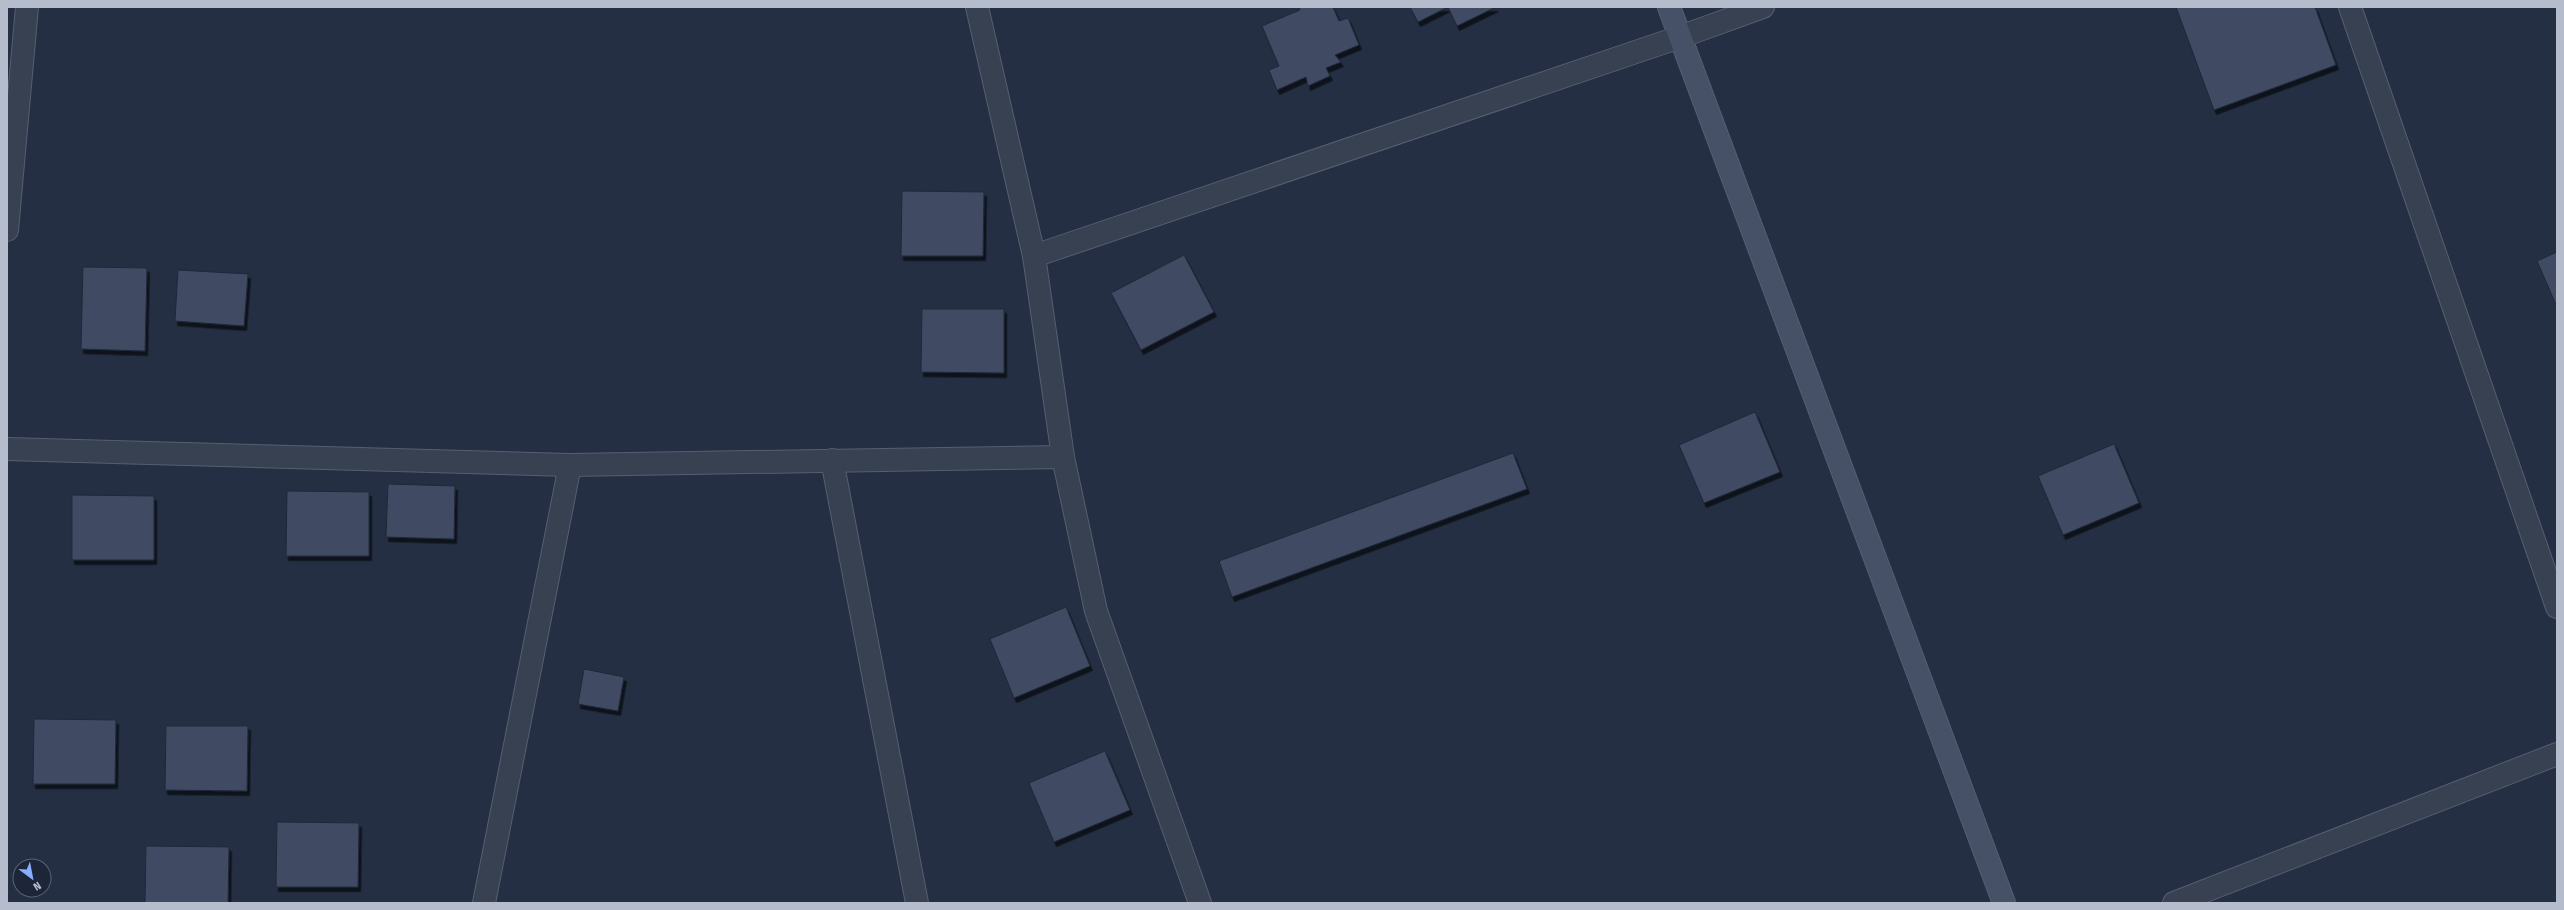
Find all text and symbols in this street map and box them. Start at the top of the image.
north arrow [12,858,52,898]
text: N [31,879,43,893]

